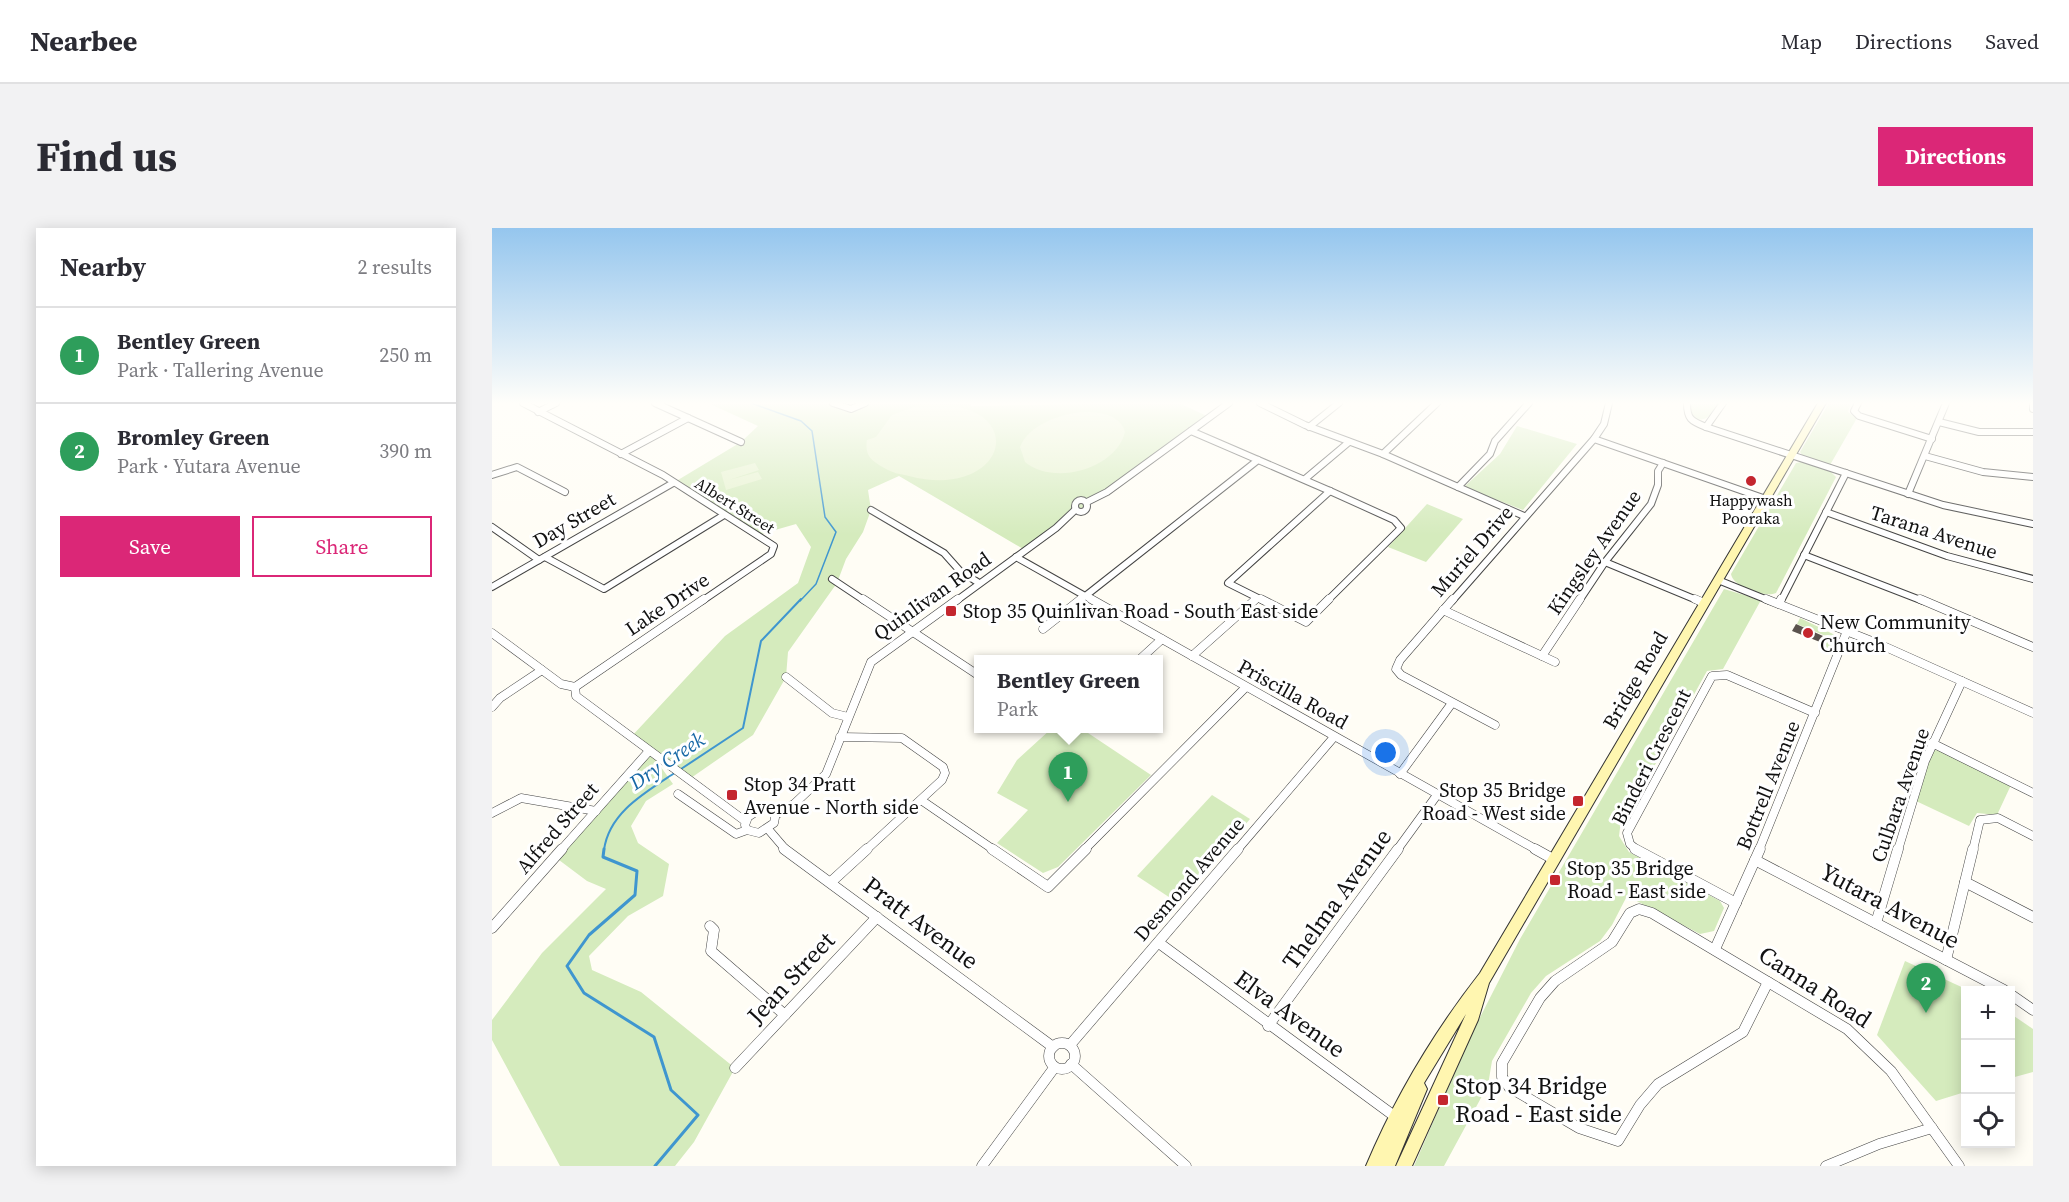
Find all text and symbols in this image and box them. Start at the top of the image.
text: Nearbee [30,22,137,60]
text: Map [1781,27,1822,56]
text: Directions [1855,27,1952,56]
text: Saved [1985,27,2039,56]
text: Find us [36,127,177,185]
button: Directions [1878,127,2033,186]
text: Nearby [60,249,146,285]
text: 2 results [357,253,432,281]
text: Bentley Green [117,326,260,356]
text: 1 [74,341,85,369]
text: 250 m [379,341,432,369]
text: Park · Tallering Avenue [117,356,324,384]
text: Bromley Green [117,422,270,452]
text: 2 [74,437,85,465]
text: 390 m [379,437,432,465]
text: Park · Yutara Avenue [117,452,301,480]
street label: Albert Street [691,472,780,539]
marker: Happywash Pooraka [1744,474,1758,488]
street label: Kingsley Avenue [1540,484,1648,620]
street label: Day Street [528,485,621,555]
place label: Happywash Pooraka [1709,489,1793,529]
street label: Tarana Avenue [1867,498,2001,566]
street label: Muriel Drive [1425,499,1519,603]
button: Save [60,516,240,577]
button: Share [252,516,432,577]
street label: Quinlivan Road [868,545,997,647]
street label: Lake Drive [619,566,715,642]
place label: Stop 35 Quinlivan Road - South East side [963,597,1318,625]
marker: Stop 35 Quinlivan Road - South East side [944,604,958,618]
place label: New Community Church [1820,608,1971,659]
street label: Bridge Road [1596,625,1675,734]
marker: New Community Church [1801,626,1815,640]
street label: Priscilla Road [1233,652,1354,736]
popup [974,655,1163,733]
text: Bentley Green [997,665,1140,695]
street label: Binderi Crescent [1605,684,1698,830]
text: Park [997,695,1038,723]
street label: Bottrell Avenue [1729,716,1807,854]
street label: Culbara Avenue [1864,724,1936,866]
water label: Dry Creek [622,725,710,797]
your location [1371,738,1400,767]
pin: 1 [1048,752,1088,802]
place label: Stop 34 Pratt Avenue - North side [744,770,919,821]
street label: Alfred Street [510,776,605,880]
place label: Stop 35 Bridge Road - West side [1422,776,1566,827]
marker: Stop 34 Pratt Avenue - North side [725,788,739,802]
marker: Stop 35 Bridge Road - West side [1571,794,1585,808]
street label: Desmond Avenue [1127,811,1251,947]
street label: Thelma Avenue [1274,822,1399,976]
place label: Stop 35 Bridge Road - East side [1567,854,1706,905]
street label: Yutara Avenue [1815,855,1966,956]
street label: Pratt Avenue [857,868,986,977]
marker: Stop 35 Bridge Road - East side [1548,873,1562,887]
street label: Jean Street [739,924,842,1032]
street label: Canna Road [1752,938,1878,1036]
street label: Elva Avenue [1228,962,1352,1065]
pin: 2 [1906,964,1946,1013]
map controls [1961,986,2015,1148]
button: + [1961,986,2015,1040]
button: − [1961,1040,2015,1094]
place label: Stop 34 Bridge Road - East side [1455,1069,1622,1130]
marker: Stop 34 Bridge Road - East side [1436,1093,1450,1107]
button: locate [1961,1094,2015,1148]

